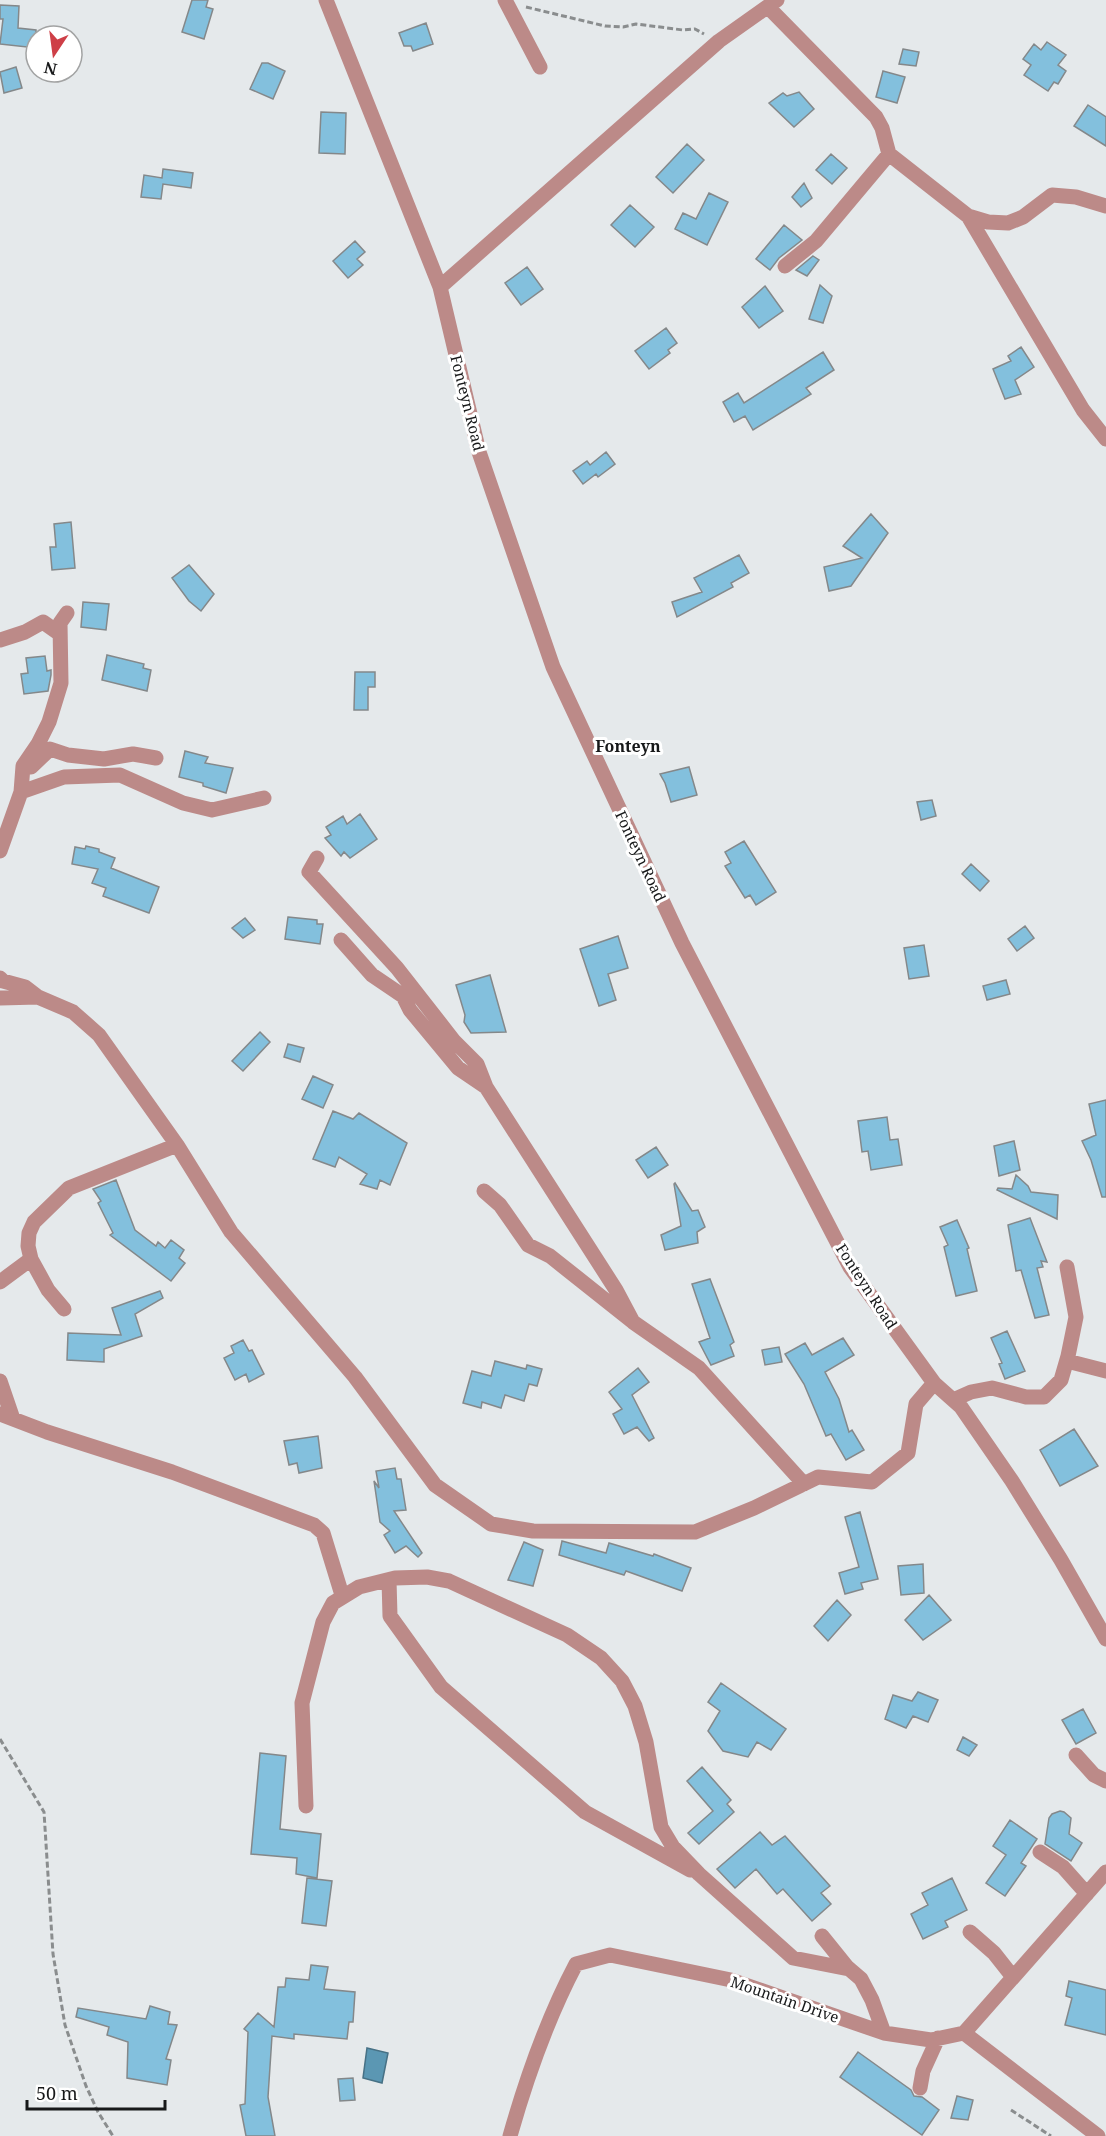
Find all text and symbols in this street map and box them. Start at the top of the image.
north arrow [24,24,84,84]
text: N [42,56,59,81]
street label: Fonteyn Road [446,353,490,453]
district label: Fonteyn [595,735,661,757]
street label: Fonteyn Road [611,807,671,905]
street label: Fonteyn Road [832,1239,902,1333]
street label: Mountain Drive [728,1971,842,2027]
scale bar [27,2073,165,2111]
text: 50 m [36,2081,78,2105]

